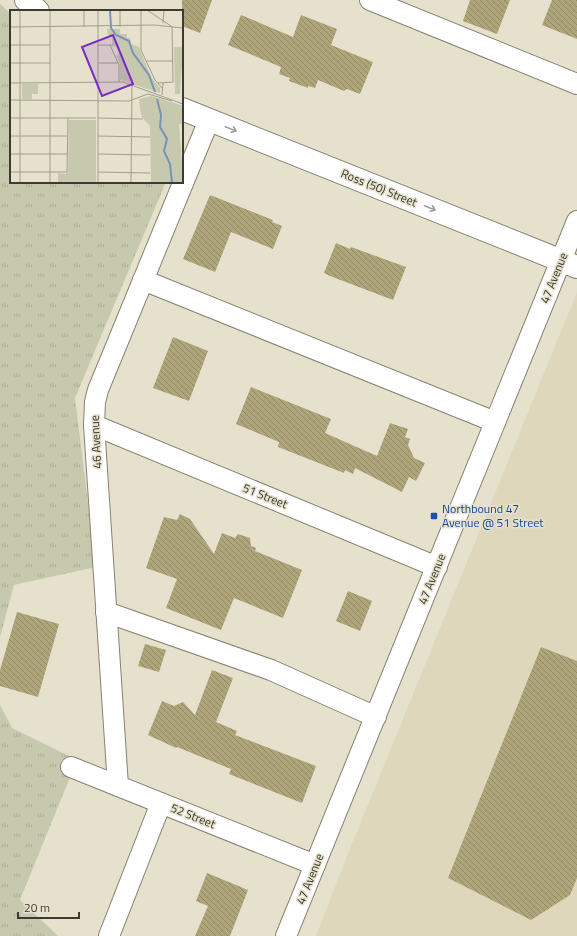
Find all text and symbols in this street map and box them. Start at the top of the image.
inset map [10,10,183,183]
one-way arrow [225,125,237,133]
street label: Ross (50) Street [338,164,421,212]
one-way arrow [423,205,435,212]
street label: 47 Avenue [535,249,572,306]
street label: 46 Avenue [85,415,106,469]
street label: 51 Street [240,478,291,513]
place label: Northbound 47 Avenue @ 51 Street [442,499,544,532]
marker: Northbound 47 Avenue @ 51 Street [429,511,439,521]
street label: 47 Avenue [413,550,450,607]
street label: 52 Street [168,798,219,833]
street label: 47 Avenue [291,850,328,907]
scale bar [18,894,79,920]
text: 20 m [24,898,50,917]

